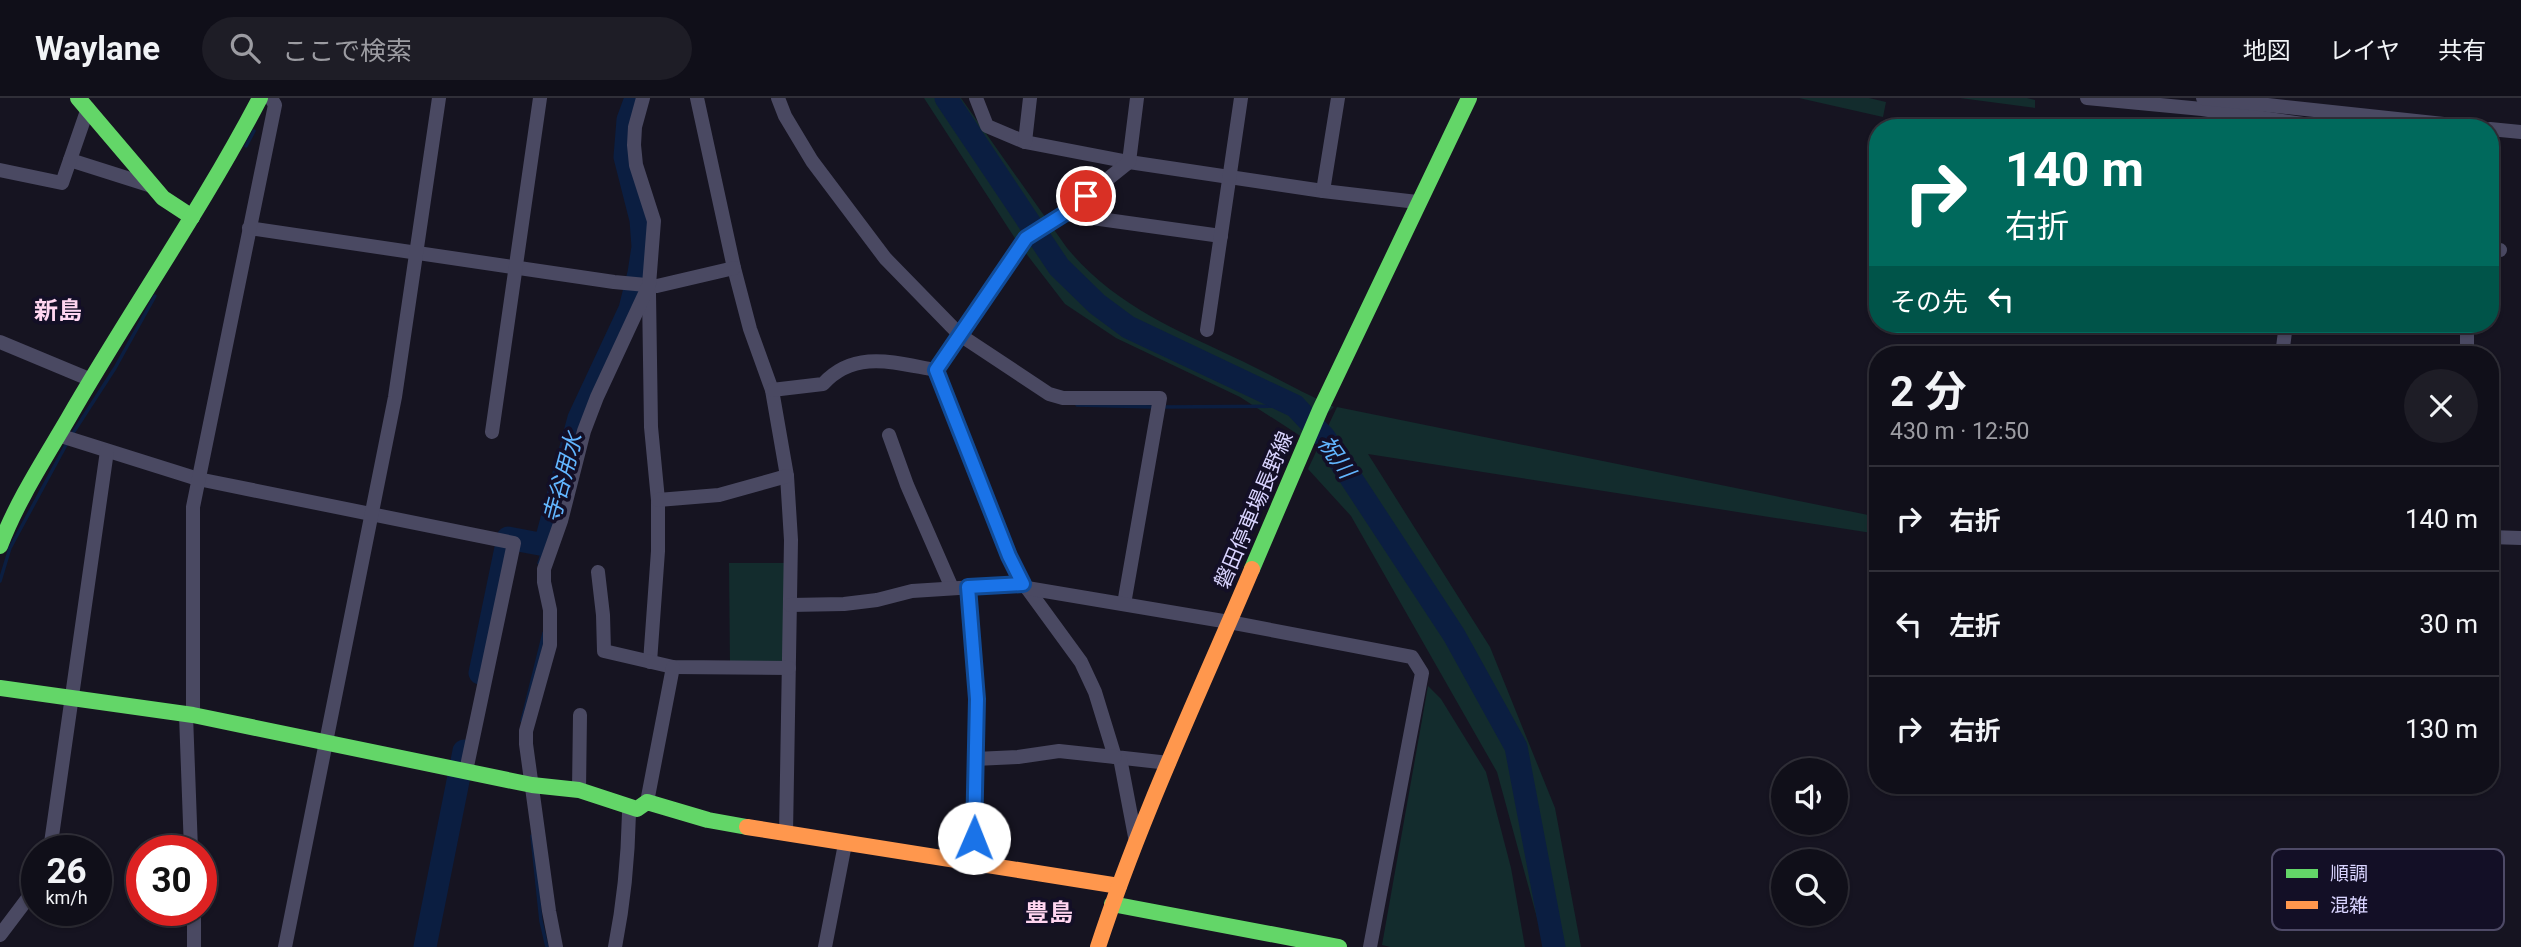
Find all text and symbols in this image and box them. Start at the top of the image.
search box [202,17,692,80]
text: Waylane [35,29,160,68]
icon: search [226,29,264,67]
text: ここで検索 [282,36,412,66]
text: 地図 [2243,37,2291,65]
text: レイヤ [2329,37,2400,65]
text: 共有 [2438,37,2486,65]
text: 140 m [2005,141,2144,198]
icon: right [1890,147,1981,238]
pin [1056,166,1116,226]
icon: arrive [1067,177,1105,215]
text: 右折 [2005,207,2069,245]
icon: left [1982,280,2020,318]
text: その先 [1890,287,1968,317]
district label: 新島 [34,297,82,325]
text: 2 分 [1890,367,1967,416]
button: close [2404,369,2478,443]
text: 430 m · 12:50 [1890,418,2029,445]
water label: 寺谷用水 [538,427,589,526]
street label: 磐田停車場長野線 [1210,428,1298,592]
water label: 祝川 [1312,430,1362,486]
icon: right [1890,500,1928,538]
text: 140 m [2405,504,2478,534]
text: 右折 [1949,506,2001,536]
icon: left [1890,605,1928,643]
text: 30 m [2420,609,2478,639]
text: 左折 [1949,611,2001,641]
icon: right [1890,710,1928,748]
text: 130 m [2405,714,2478,744]
text: 右折 [1949,716,2001,746]
map controls [1771,758,1848,926]
button: sound [1771,758,1848,835]
position arrow [937,801,1011,875]
speed limit sign: 30 [126,835,217,926]
button: search [1771,849,1848,926]
legend [2272,849,2504,930]
text: 26 [46,851,87,892]
text: 順調 [2330,862,2368,885]
text: km/h [45,887,88,908]
text: 混雑 [2330,894,2368,917]
district label: 豊島 [1025,899,1073,927]

